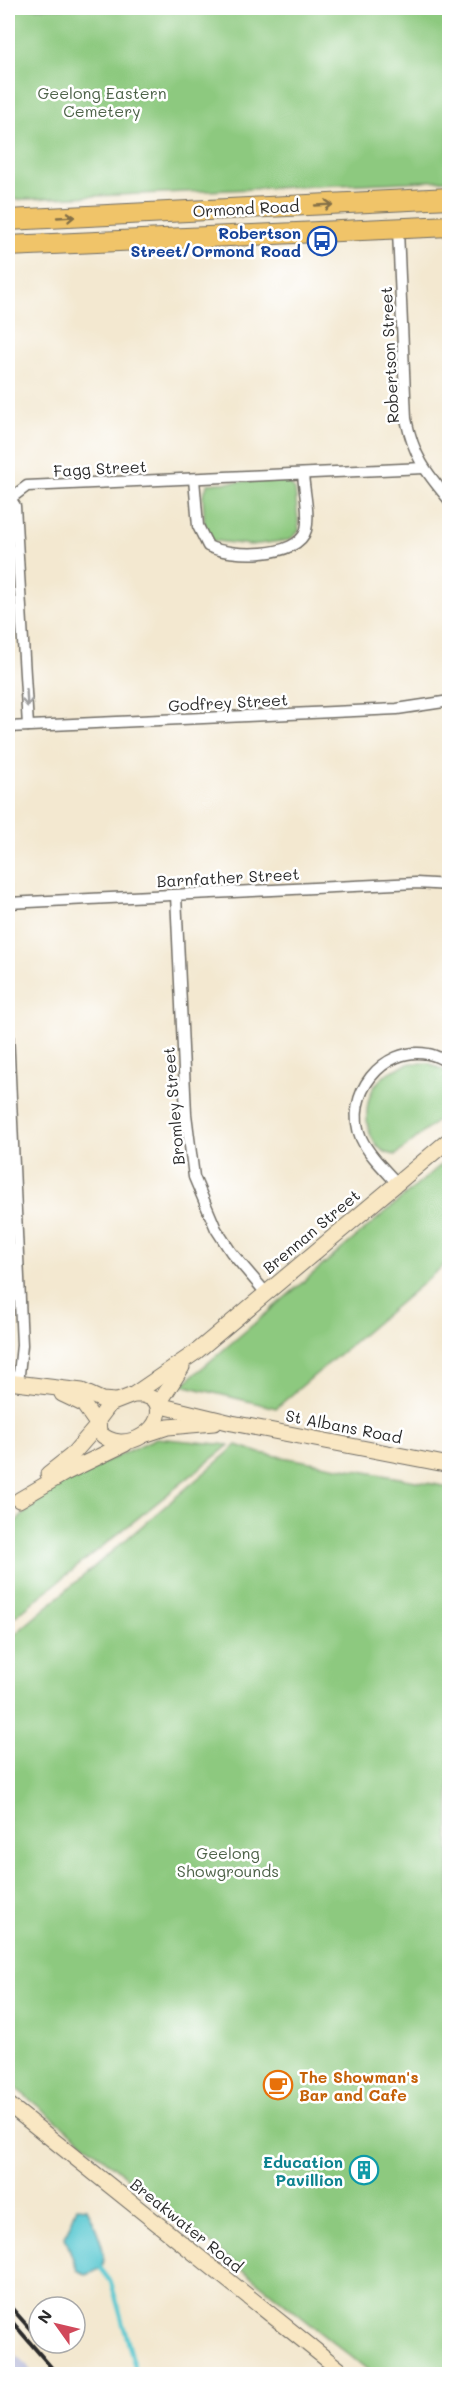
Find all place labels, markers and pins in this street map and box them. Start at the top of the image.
place label: Robertson Street/Ormond Road [130,222,301,261]
bus stop icon: Robertson Street/Ormond Road [306,225,338,257]
place label: The Showman's Bar and Cafe [299,2066,418,2105]
cafe icon: The Showman's Bar and Cafe [262,2069,294,2101]
place label: Education Pavillion [263,2151,343,2190]
building icon: Education Pavillion [348,2154,380,2186]

